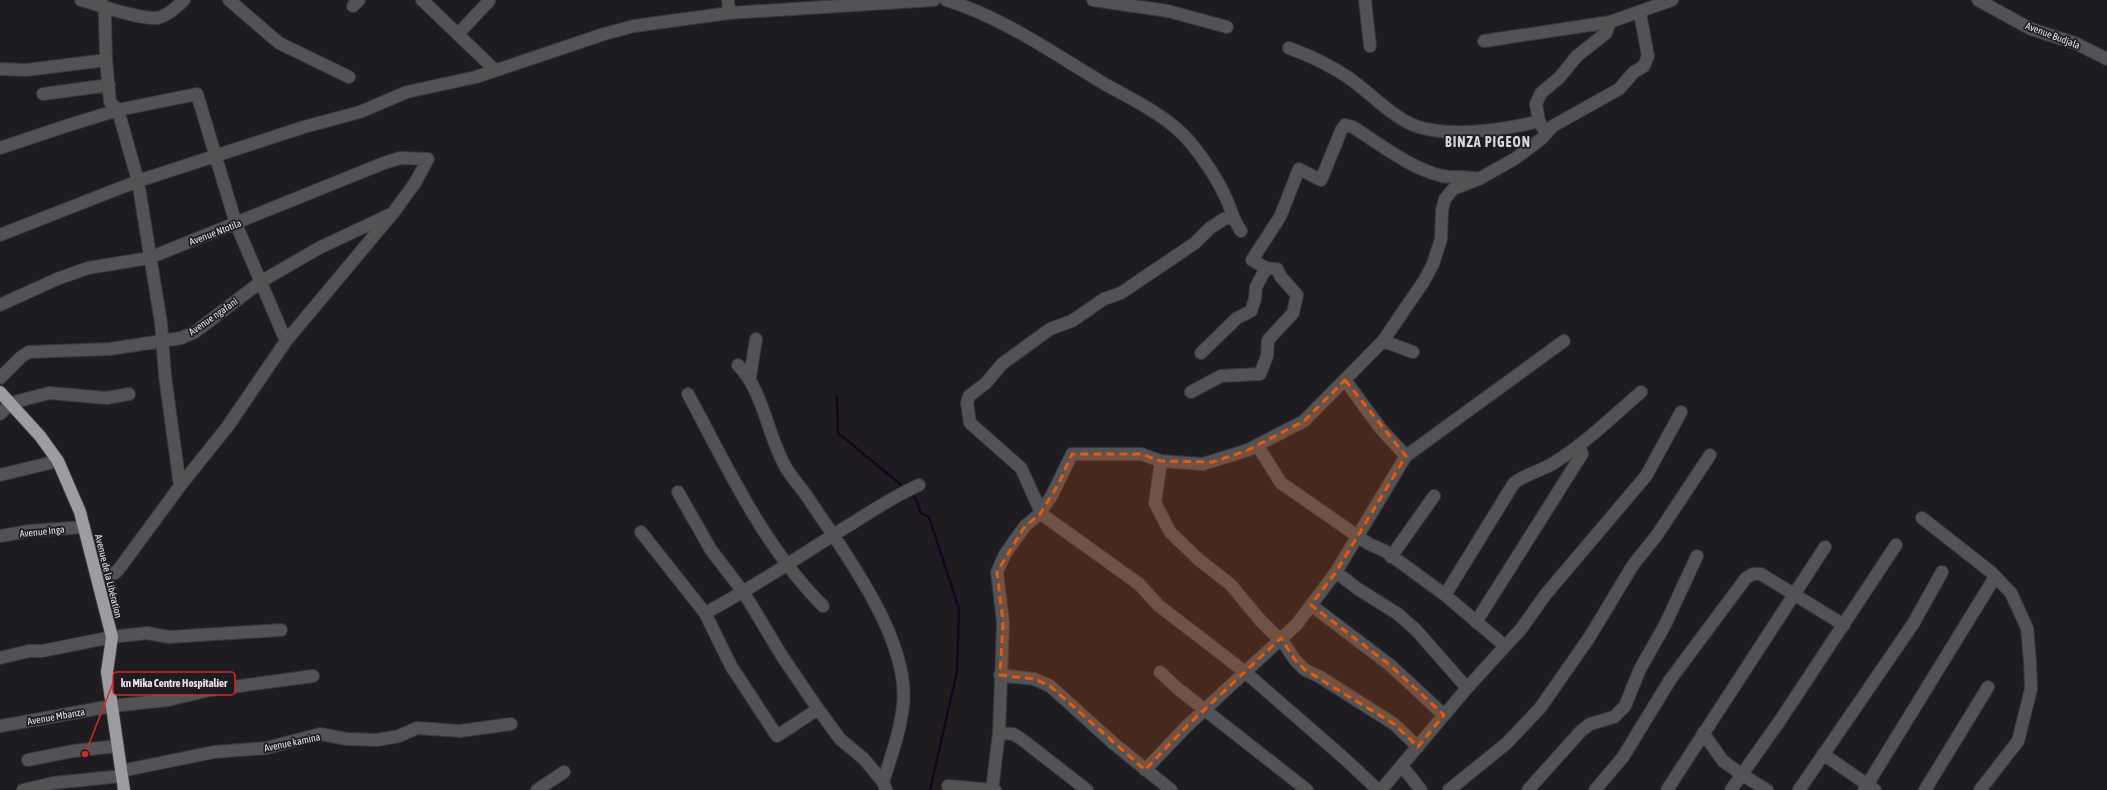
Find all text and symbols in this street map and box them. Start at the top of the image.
street label: Avenue Budjala [2024,20,2082,51]
district label: BINZA PIGEON [1445,134,1531,150]
street label: Avenue Ntotila [188,217,243,247]
street label: Avenue ngafani [187,295,240,337]
street label: Avenue Inga [19,524,65,539]
street label: Avenue de la Libération [93,533,124,619]
callout: kn Mika Centre Hospitalier [113,672,235,695]
text: kn Mika Centre Hospitalier [121,677,228,689]
street label: Avenue Mbanza [26,706,86,727]
street label: Avenue kamina [263,731,322,754]

